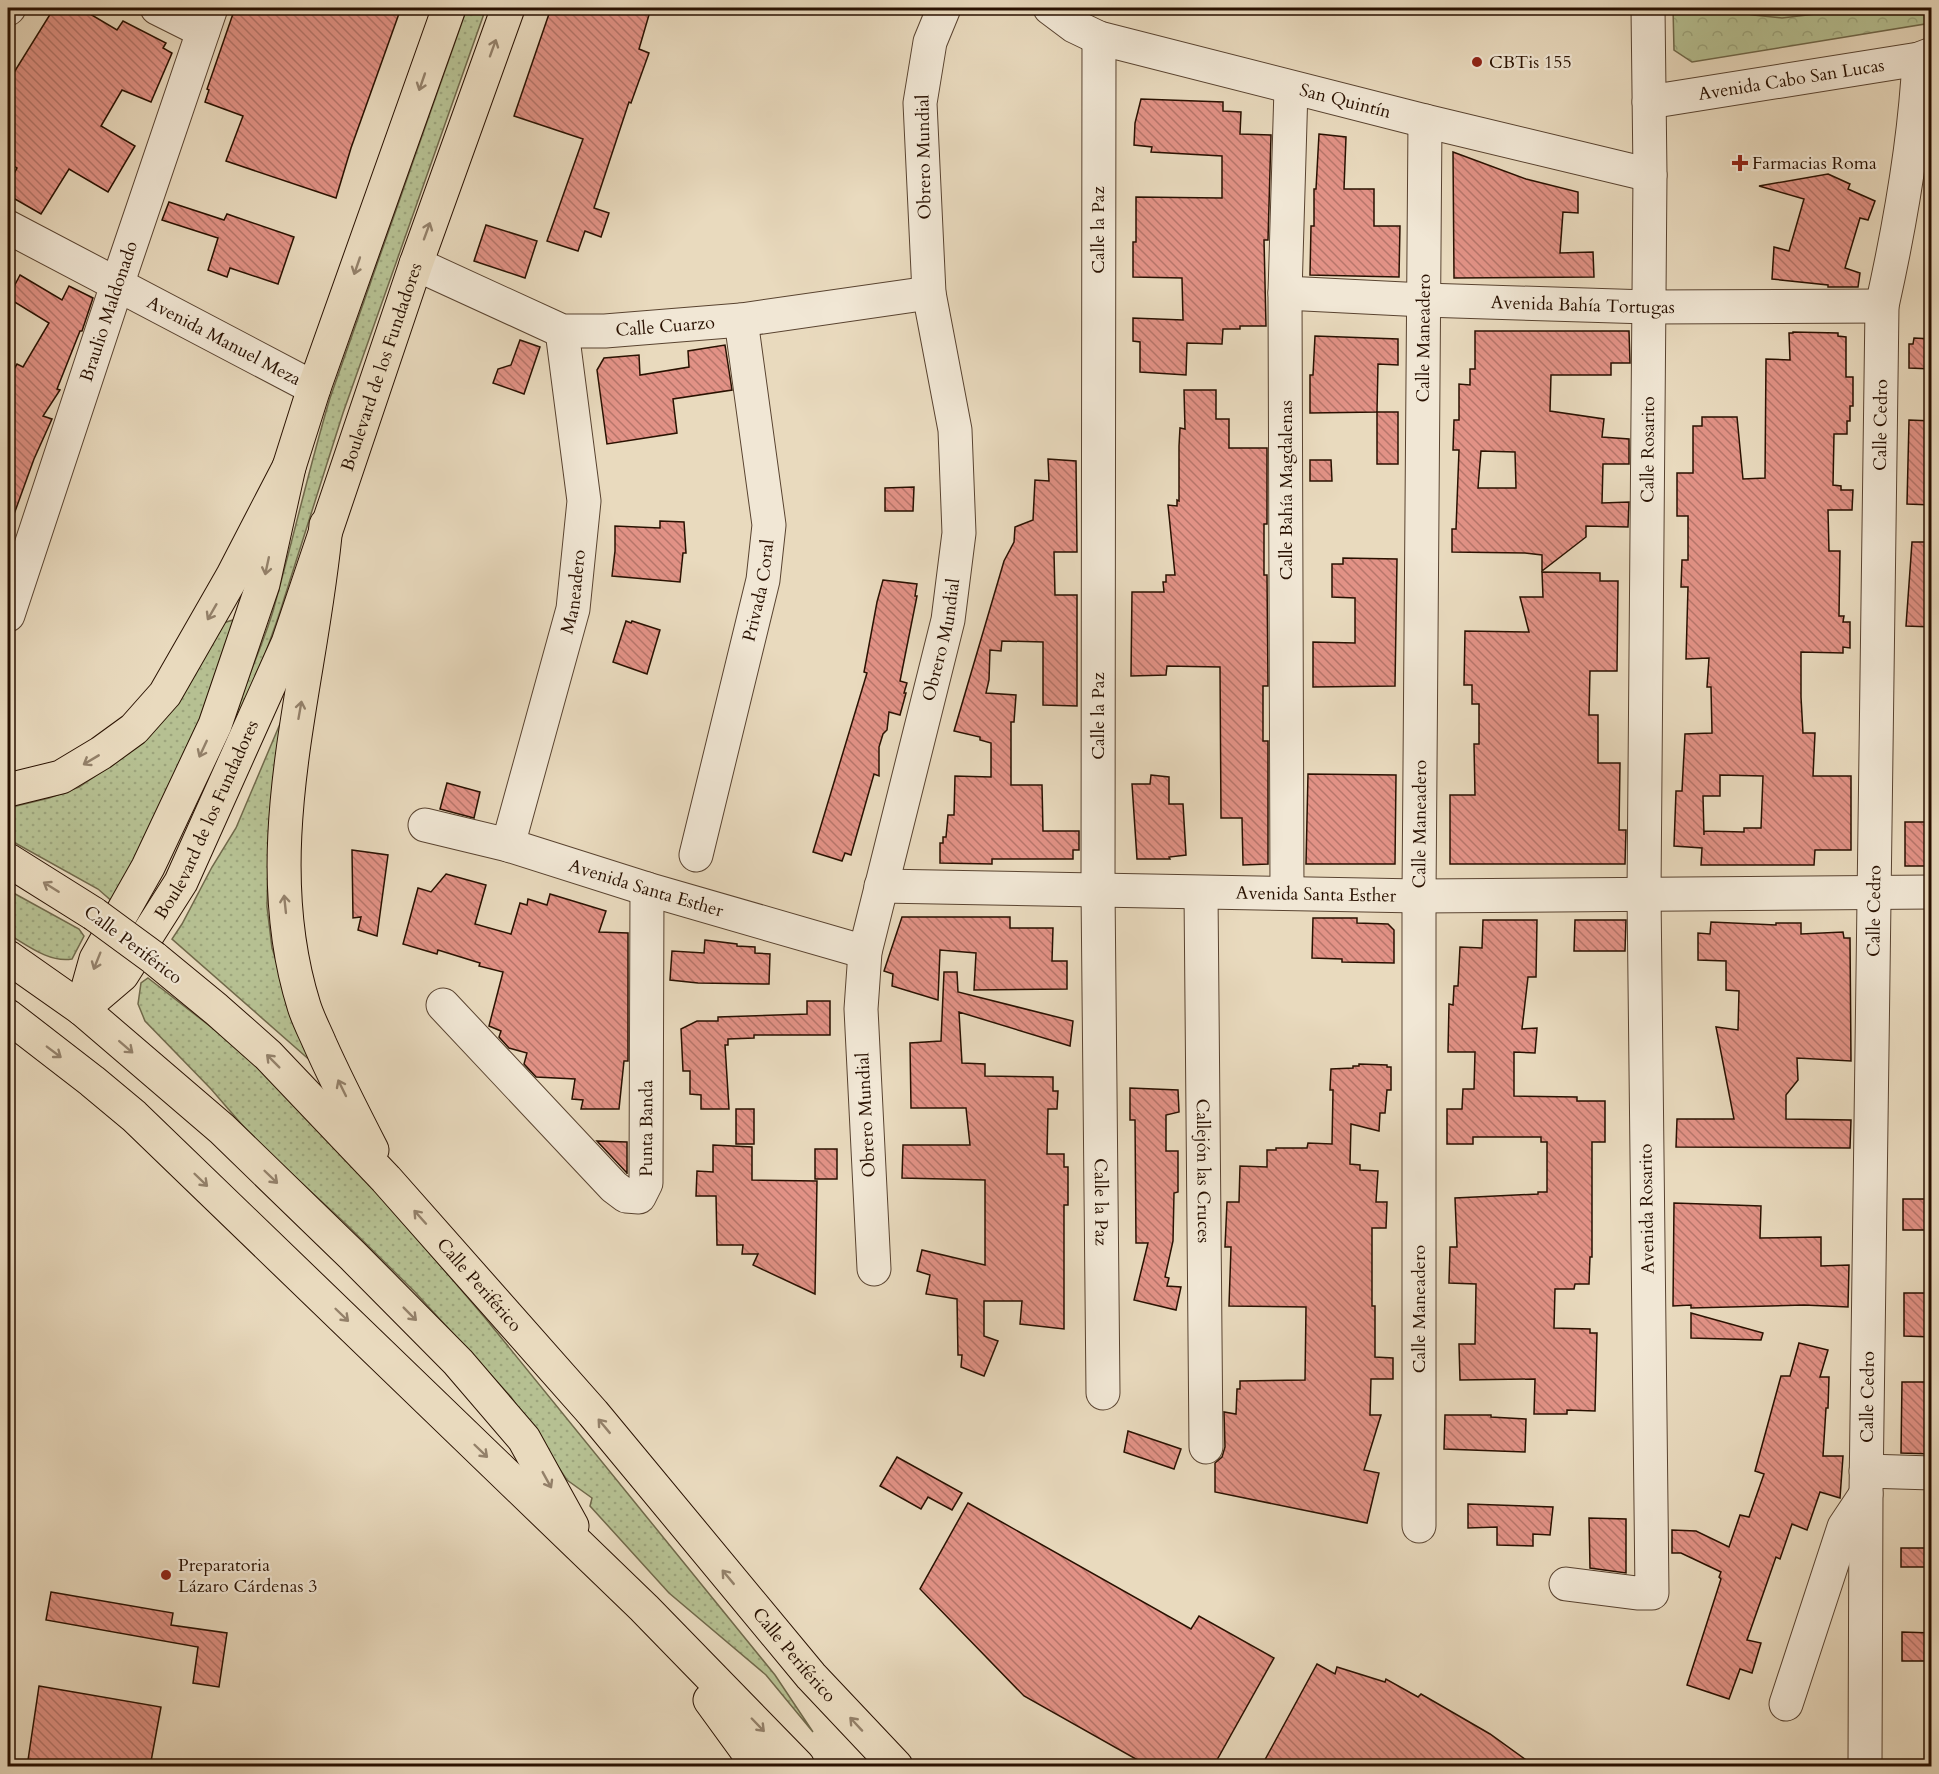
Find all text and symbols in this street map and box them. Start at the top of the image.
one-way arrow [489,39,500,58]
place label: CBTis 155 [1489,50,1572,75]
street label: Avenida Cabo San Lucas [1696,52,1886,106]
marker: CBTis 155 [1470,55,1484,69]
one-way arrow [416,73,427,91]
street label: San Quintín [1297,77,1395,125]
street label: Obrero Mundial [910,94,938,220]
place label: Farmacias Roma [1752,151,1877,176]
marker: Farmacias Roma [1733,156,1747,170]
street label: Calle la Paz [1086,186,1111,274]
one-way arrow [423,222,434,241]
street label: Braulio Maldonado [73,237,144,385]
one-way arrow [350,256,361,275]
street label: Boulevard de los Fundadores [335,259,428,474]
street label: Calle Maneadero [1410,273,1436,403]
street label: Avenida Manuel Meza [142,290,306,392]
street label: Avenida Bahía Tortugas [1490,290,1675,320]
street label: Calle Cuarzo [615,310,716,343]
street label: Calle Cedro [1867,379,1894,471]
street label: Calle Rosarito [1635,396,1661,503]
street label: Calle Bahía Magdalenas [1274,400,1299,580]
street label: Privada Coral [736,538,780,644]
street label: Maneadero [554,548,592,637]
one-way arrow [261,555,272,575]
street label: Obrero Mundial [916,576,966,704]
one-way arrow [206,603,218,620]
street label: Calle la Paz [1086,672,1111,760]
one-way arrow [295,701,306,720]
street label: Boulevard de los Fundadores [148,716,265,924]
one-way arrow [197,740,209,758]
one-way arrow [82,754,99,766]
street label: Calle Maneadero [1407,759,1433,889]
street label: Avenida Santa Esther [566,853,727,923]
street label: Calle Cedro [1861,865,1887,957]
one-way arrow [43,880,60,892]
street label: Avenida Santa Esther [1235,880,1397,908]
one-way arrow [279,894,290,914]
street label: Calle Periférico [79,900,188,990]
one-way arrow [91,951,102,970]
one-way arrow [119,1040,134,1054]
one-way arrow [46,1045,62,1058]
street label: Obrero Mundial [850,1051,882,1178]
one-way arrow [265,1053,280,1068]
one-way arrow [335,1080,347,1098]
street label: Punta Banda [634,1080,659,1177]
street label: Callejón las Cruces [1190,1099,1217,1243]
street label: Avenida Rosarito [1633,1143,1661,1275]
street label: Calle la Paz [1088,1158,1114,1246]
one-way arrow [264,1170,279,1184]
one-way arrow [193,1173,208,1187]
one-way arrow [413,1210,427,1225]
street label: Calle Periférico [431,1232,528,1337]
street label: Calle Maneadero [1407,1244,1432,1373]
one-way arrow [403,1306,418,1321]
one-way arrow [334,1308,349,1322]
street label: Calle Cedro [1854,1351,1880,1443]
one-way arrow [598,1418,611,1434]
one-way arrow [473,1444,488,1459]
one-way arrow [541,1471,553,1488]
place label: Preparatoria Lázaro Cárdenas 3 [178,1553,318,1599]
marker: Preparatoria Lázaro Cárdenas 3 [159,1568,173,1582]
one-way arrow [722,1569,735,1585]
street label: Calle Periférico [747,1602,842,1708]
one-way arrow [849,1717,863,1732]
one-way arrow [750,1718,765,1733]

